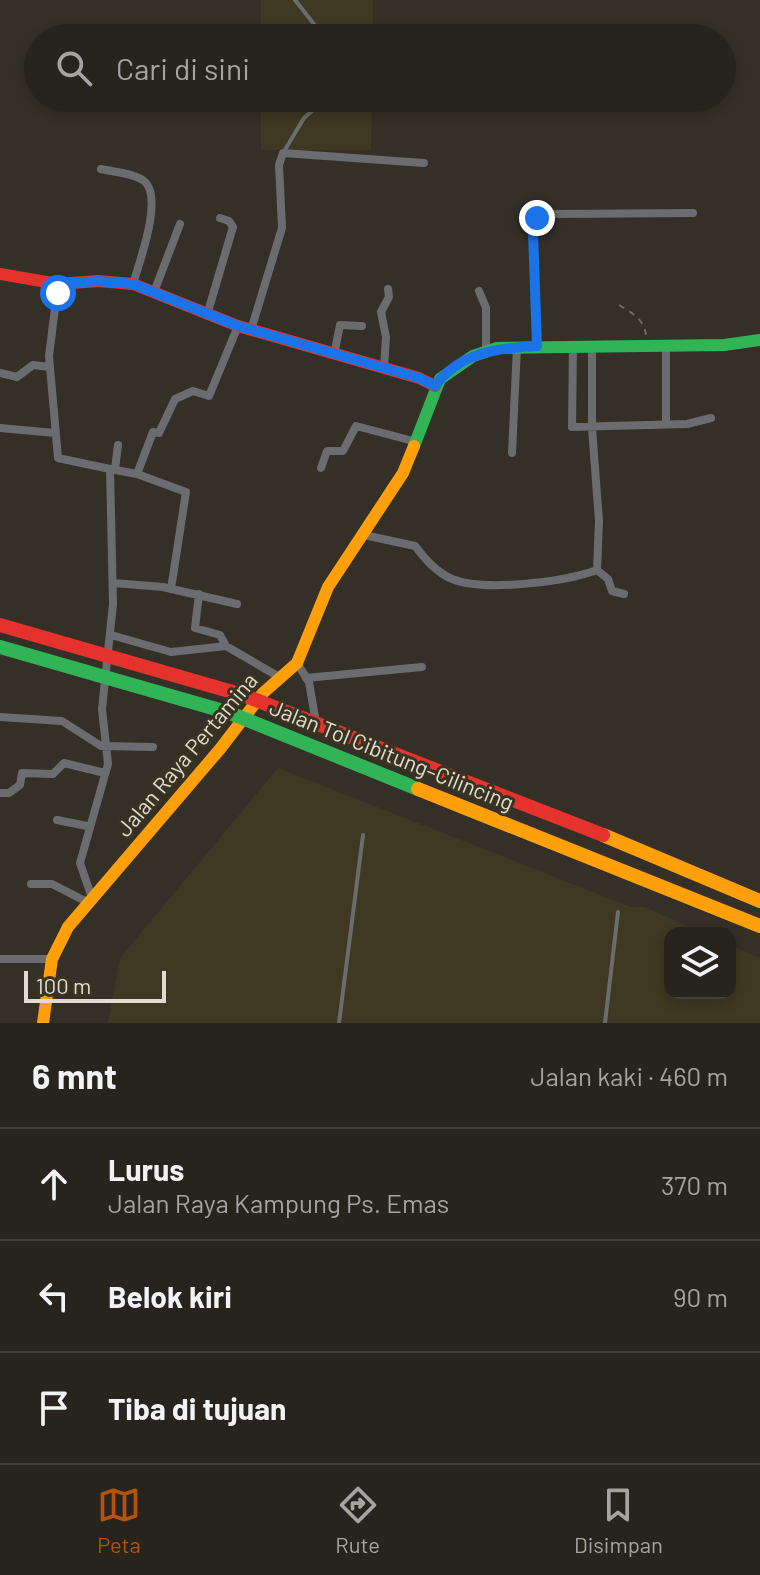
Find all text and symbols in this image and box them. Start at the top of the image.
search box [24,24,736,112]
icon: search [52,46,96,90]
text: Cari di sini [116,50,250,86]
route end [519,200,555,236]
route start [40,275,76,311]
street label: Jalan Raya Pertamina [110,667,262,841]
street label: Jalan Tol Cibitung–Cilincing [266,693,518,815]
map controls [664,927,736,999]
button: layers [664,927,736,999]
scale bar [24,967,166,1003]
text: 100 m [36,972,91,998]
text: 6 mnt [32,1055,117,1096]
text: Jalan kaki · 460 m [531,1060,728,1091]
text: Lurus [108,1151,184,1187]
icon: ahead [32,1162,76,1206]
text: 370 m [661,1169,728,1200]
text: Jalan Raya Kampung Ps. Emas [108,1187,449,1218]
icon: left [32,1274,76,1318]
text: Belok kiri [108,1278,232,1314]
text: 90 m [673,1281,728,1312]
icon: arrive [32,1386,76,1430]
text: Tiba di tujuan [108,1390,286,1426]
tab: Peta [97,1483,141,1557]
tab: Rute [335,1483,380,1557]
tab: Disimpan [574,1483,663,1557]

